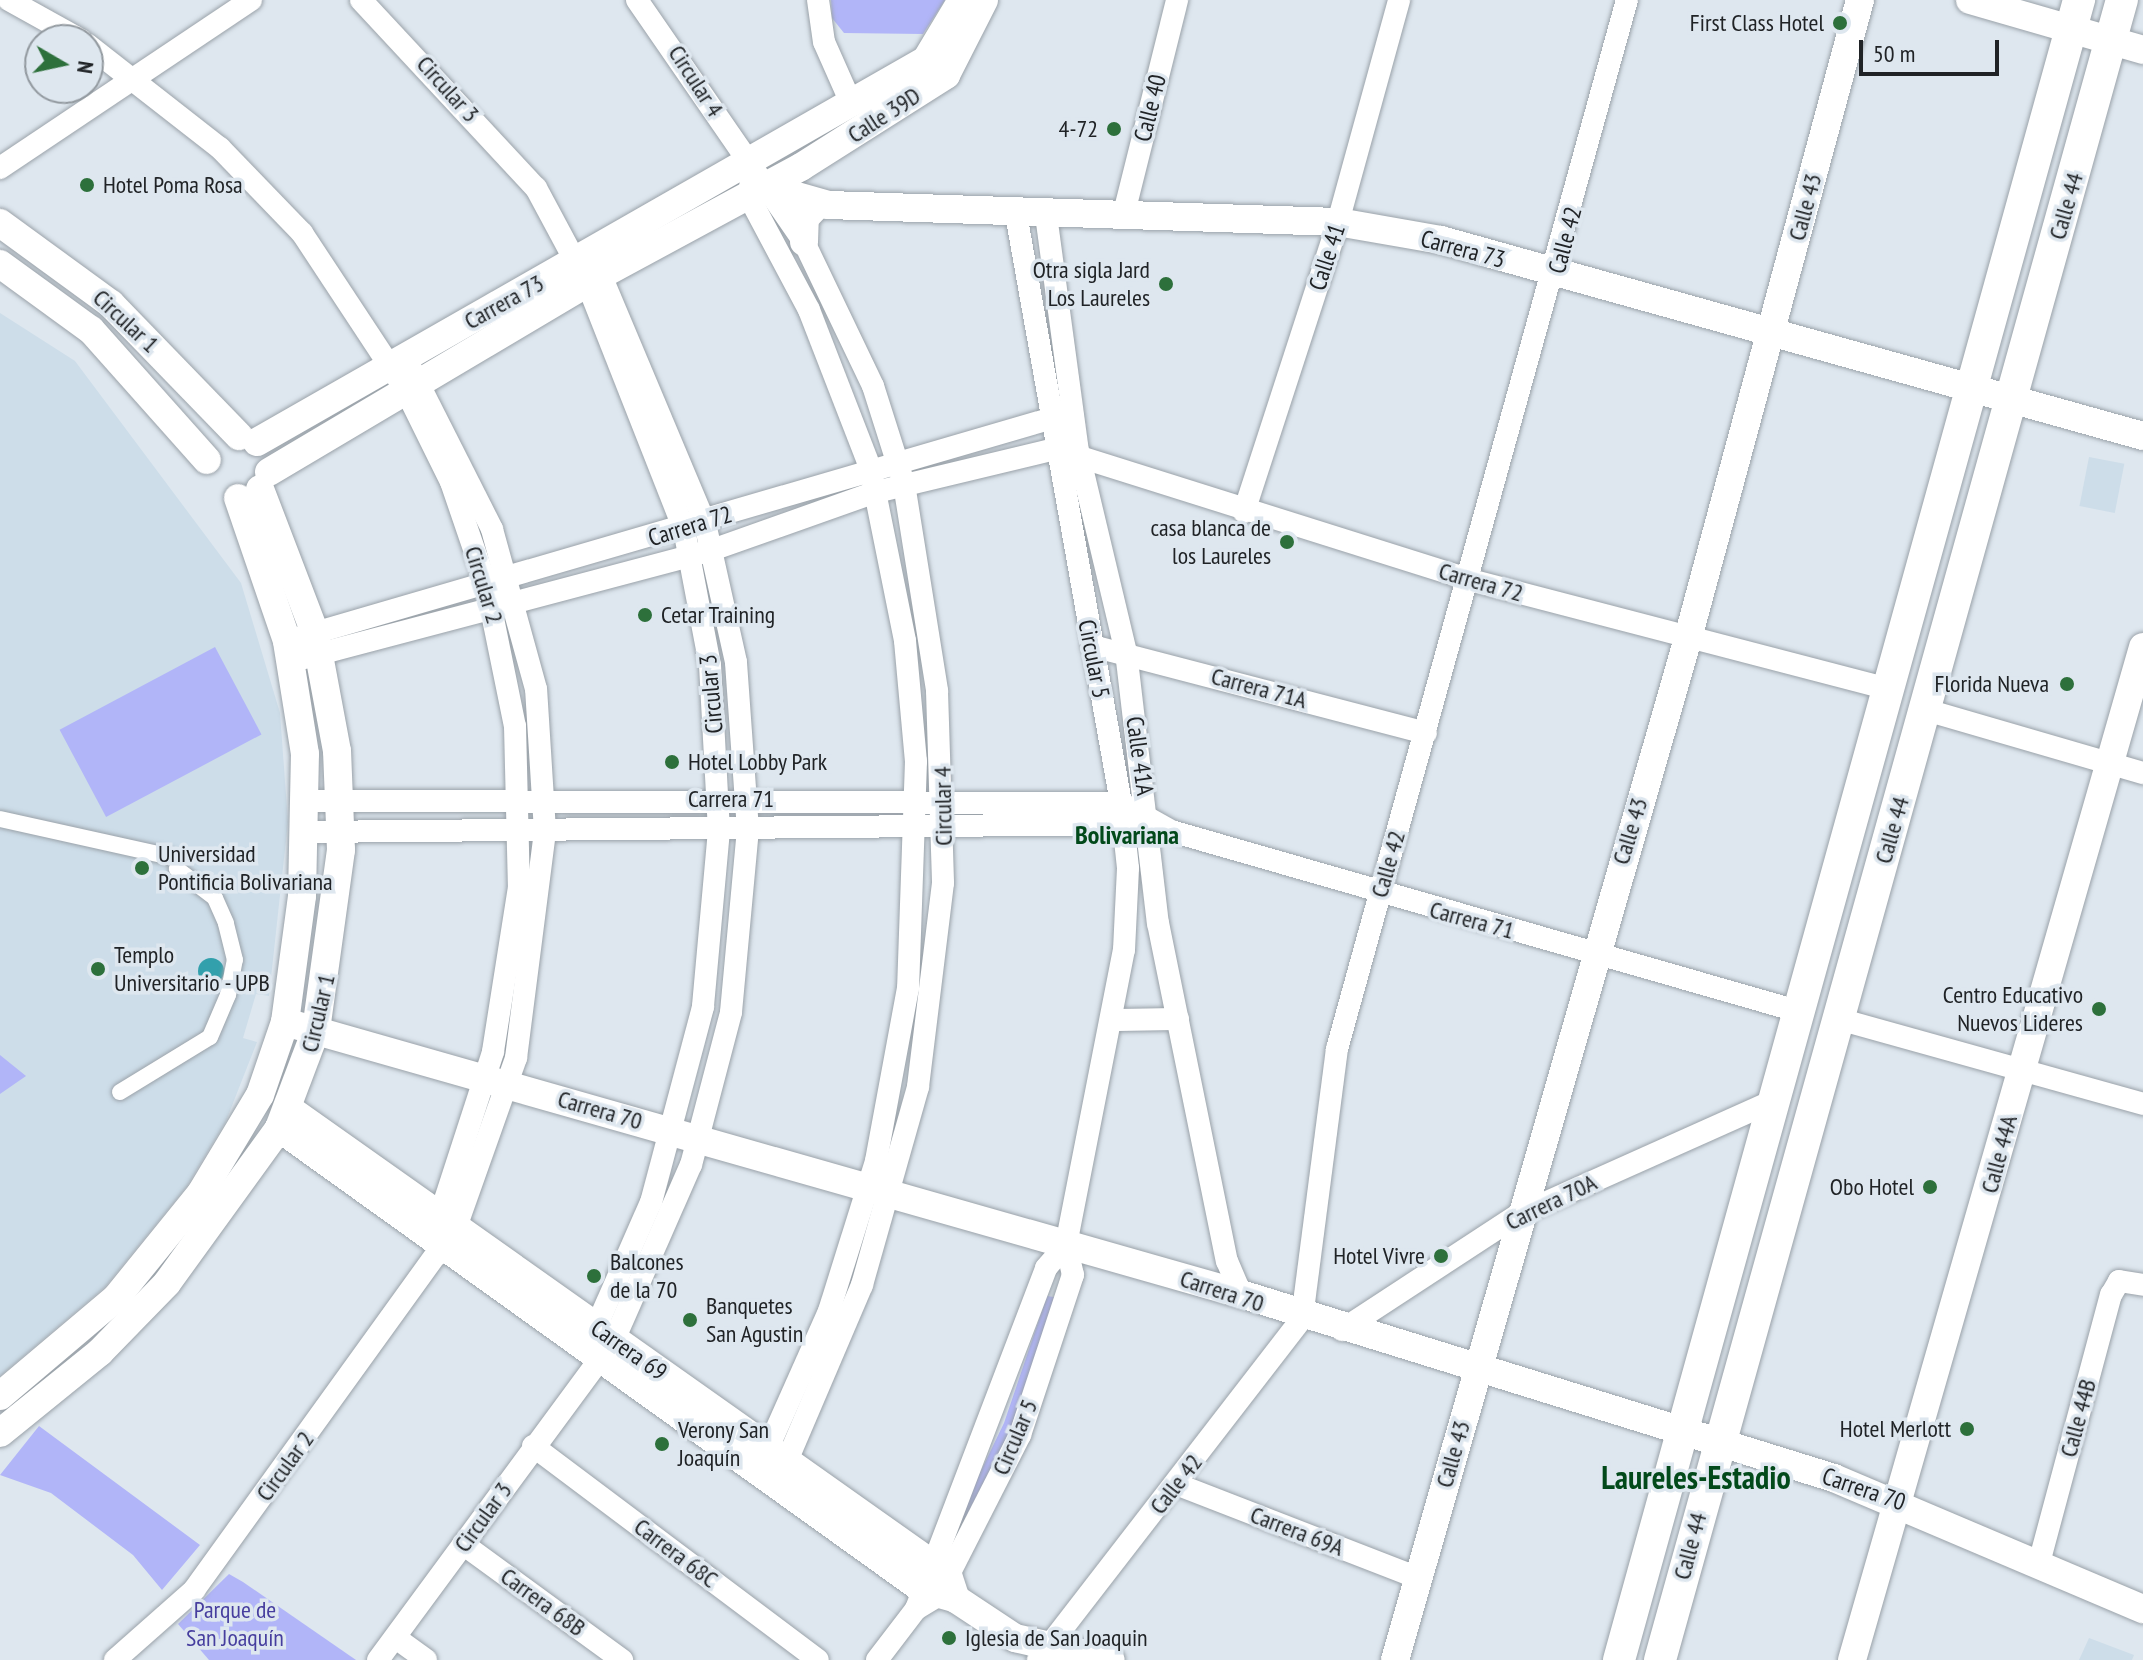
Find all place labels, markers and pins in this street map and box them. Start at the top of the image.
place label: First Class Hotel [1690,9,1824,37]
marker: First Class Hotel [1831,14,1849,32]
place label: 4-72 [1059,115,1098,143]
marker: 4-72 [1105,120,1123,138]
place label: Hotel Poma Rosa [103,171,243,199]
marker: Hotel Poma Rosa [78,176,96,194]
place label: Otra sigla Jard Los Laureles [1033,256,1150,312]
marker: Otra sigla Jard Los Laureles [1157,275,1175,293]
place label: casa blanca de los Laureles [1150,514,1271,570]
marker: casa blanca de los Laureles [1278,533,1296,551]
place label: Cetar Training [661,601,776,629]
marker: Cetar Training [636,606,654,624]
place label: Florida Nueva [1935,670,2049,698]
marker: Florida Nueva [2056,673,2078,695]
place label: Hotel Lobby Park [688,748,828,776]
marker: Hotel Lobby Park [663,753,681,771]
place label: Universidad Pontificia Bolivariana [158,840,333,896]
marker: Universidad Pontificia Bolivariana [133,859,151,877]
place label: Templo Universitario - UPB [114,941,272,997]
marker: Templo Universitario - UPB [89,960,107,978]
place label: Centro Educativo Nuevos Lideres [1943,981,2083,1037]
marker: Centro Educativo Nuevos Lideres [2090,1000,2108,1018]
place label: Obo Hotel [1830,1173,1914,1201]
marker: Obo Hotel [1921,1178,1939,1196]
place label: Hotel Vivre [1333,1242,1425,1270]
marker: Hotel Vivre [1432,1247,1450,1265]
place label: Balcones de la 70 [610,1248,684,1304]
marker: Balcones de la 70 [585,1267,603,1285]
place label: Banquetes San Agustin [706,1292,804,1348]
marker: Banquetes San Agustin [681,1311,699,1329]
place label: Hotel Merlott [1840,1415,1951,1443]
place label: Verony San Joaquín [678,1416,770,1472]
marker: Hotel Merlott [1958,1420,1976,1438]
marker: Verony San Joaquín [653,1435,671,1453]
place label: Iglesia de San Joaquin [965,1624,1148,1652]
marker: Iglesia de San Joaquin [940,1629,958,1647]

